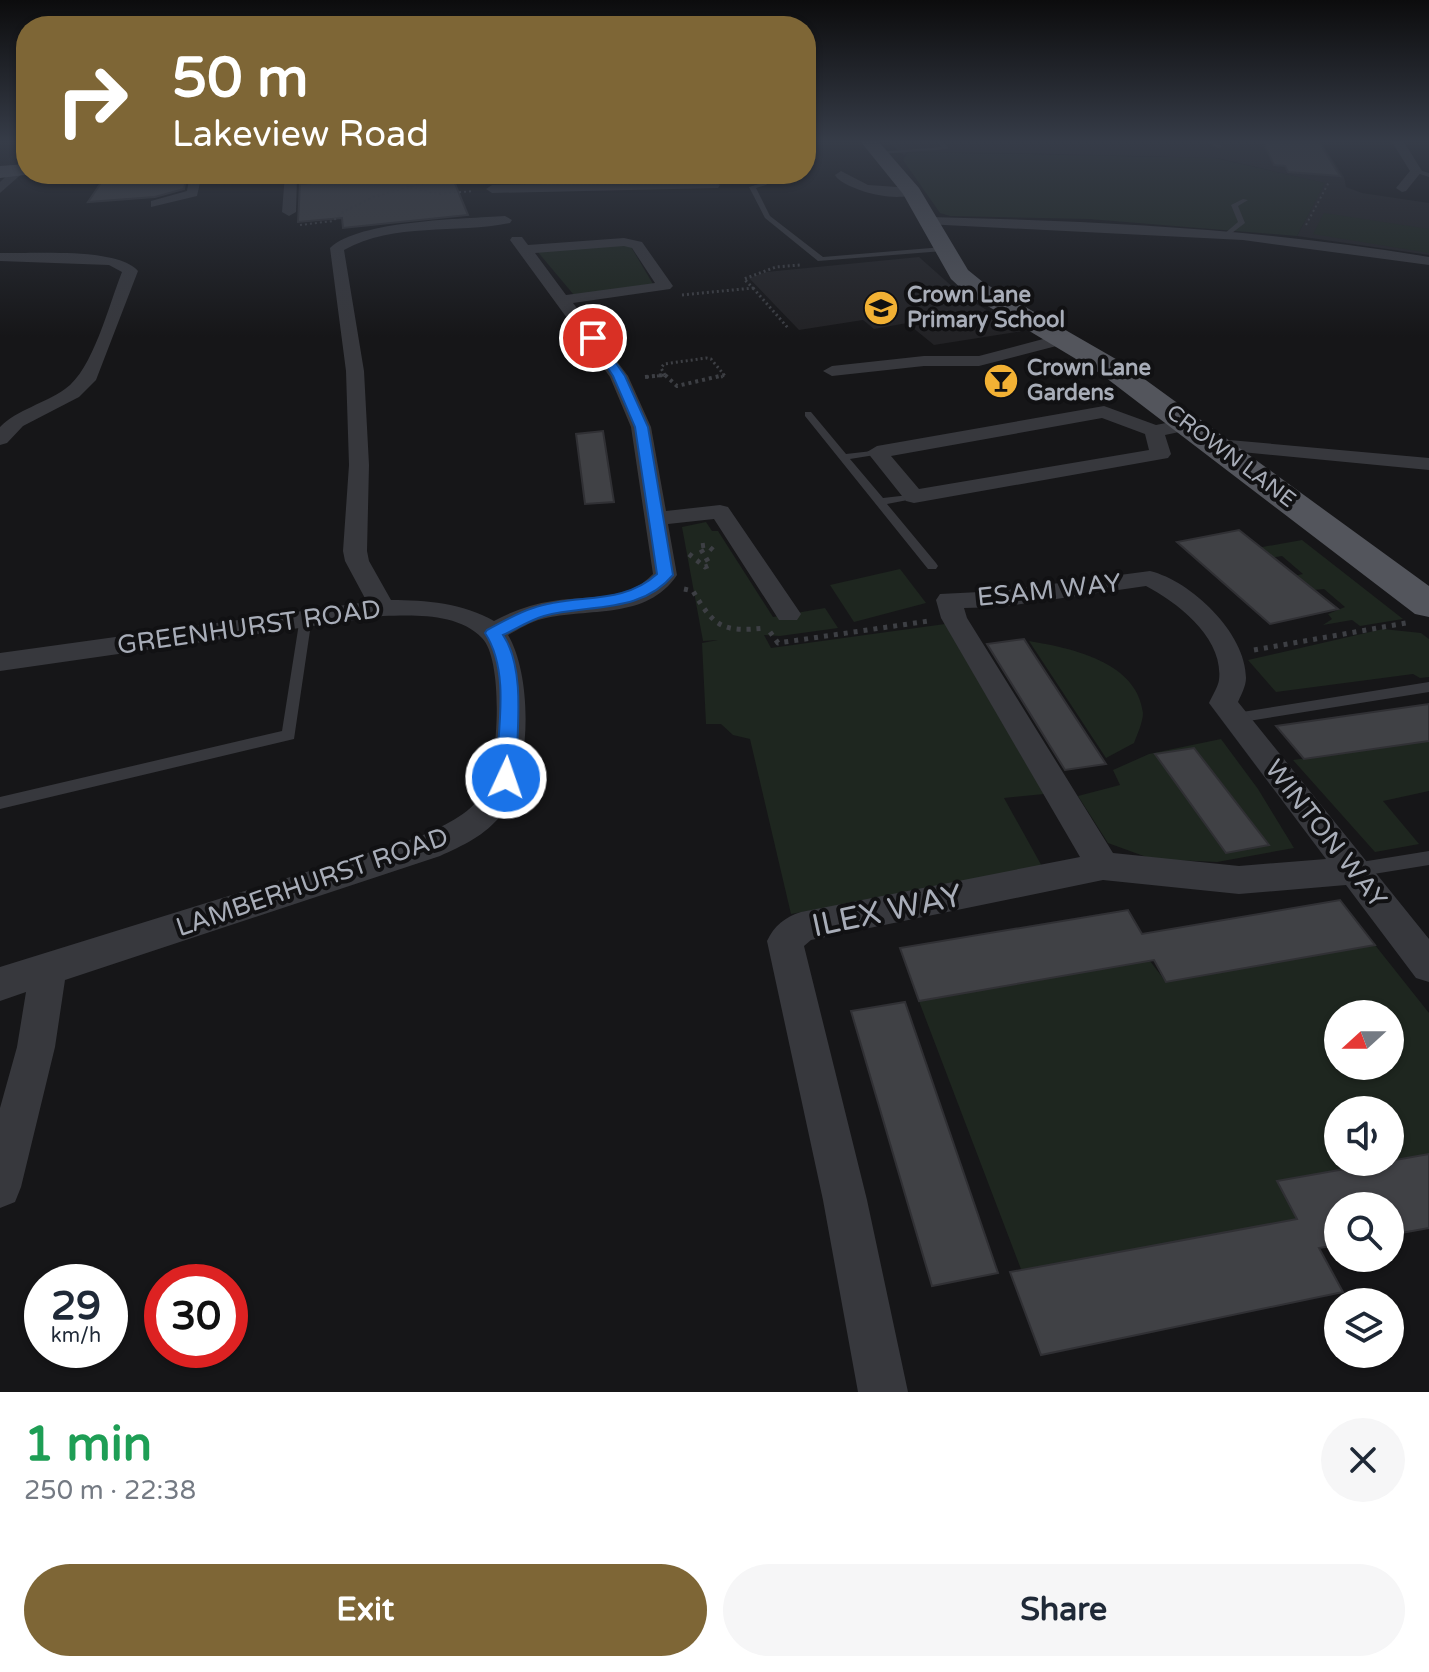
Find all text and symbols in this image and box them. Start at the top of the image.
text: 50 m [172,45,308,112]
icon: right [40,48,144,152]
text: Lakeview Road [172,113,429,156]
place label: Crown Lane Primary School [907,282,1065,333]
school or university icon: Crown Lane Primary School [862,289,900,327]
pin [559,304,627,372]
icon: arrive [571,316,615,360]
place label: Crown Lane Gardens [1027,355,1151,406]
bar icon: Crown Lane Gardens [982,362,1020,400]
street label: CROWN LANE [1161,399,1301,513]
street label: ESAM WAY [975,567,1123,613]
street label: GREENHURST ROAD [115,593,383,661]
position arrow [464,736,548,820]
street label: WINTON WAY [1259,754,1393,914]
street label: LAMBERHURST ROAD [172,821,452,943]
street label: ILEX WAY [808,877,966,945]
north arrow [1324,1000,1404,1080]
map controls [1324,1000,1404,1368]
button: sound [1324,1096,1404,1176]
button: search [1324,1192,1404,1272]
speed limit sign: 30 [144,1264,248,1368]
text: 29 [51,1282,101,1330]
button: layers [1324,1288,1404,1368]
text: km/h [51,1324,101,1348]
text: 1 min [24,1416,152,1474]
button: close [1321,1418,1405,1502]
text: 250 m · 22:38 [24,1475,196,1506]
button: Exit [24,1564,707,1656]
button: Share [723,1564,1405,1656]

